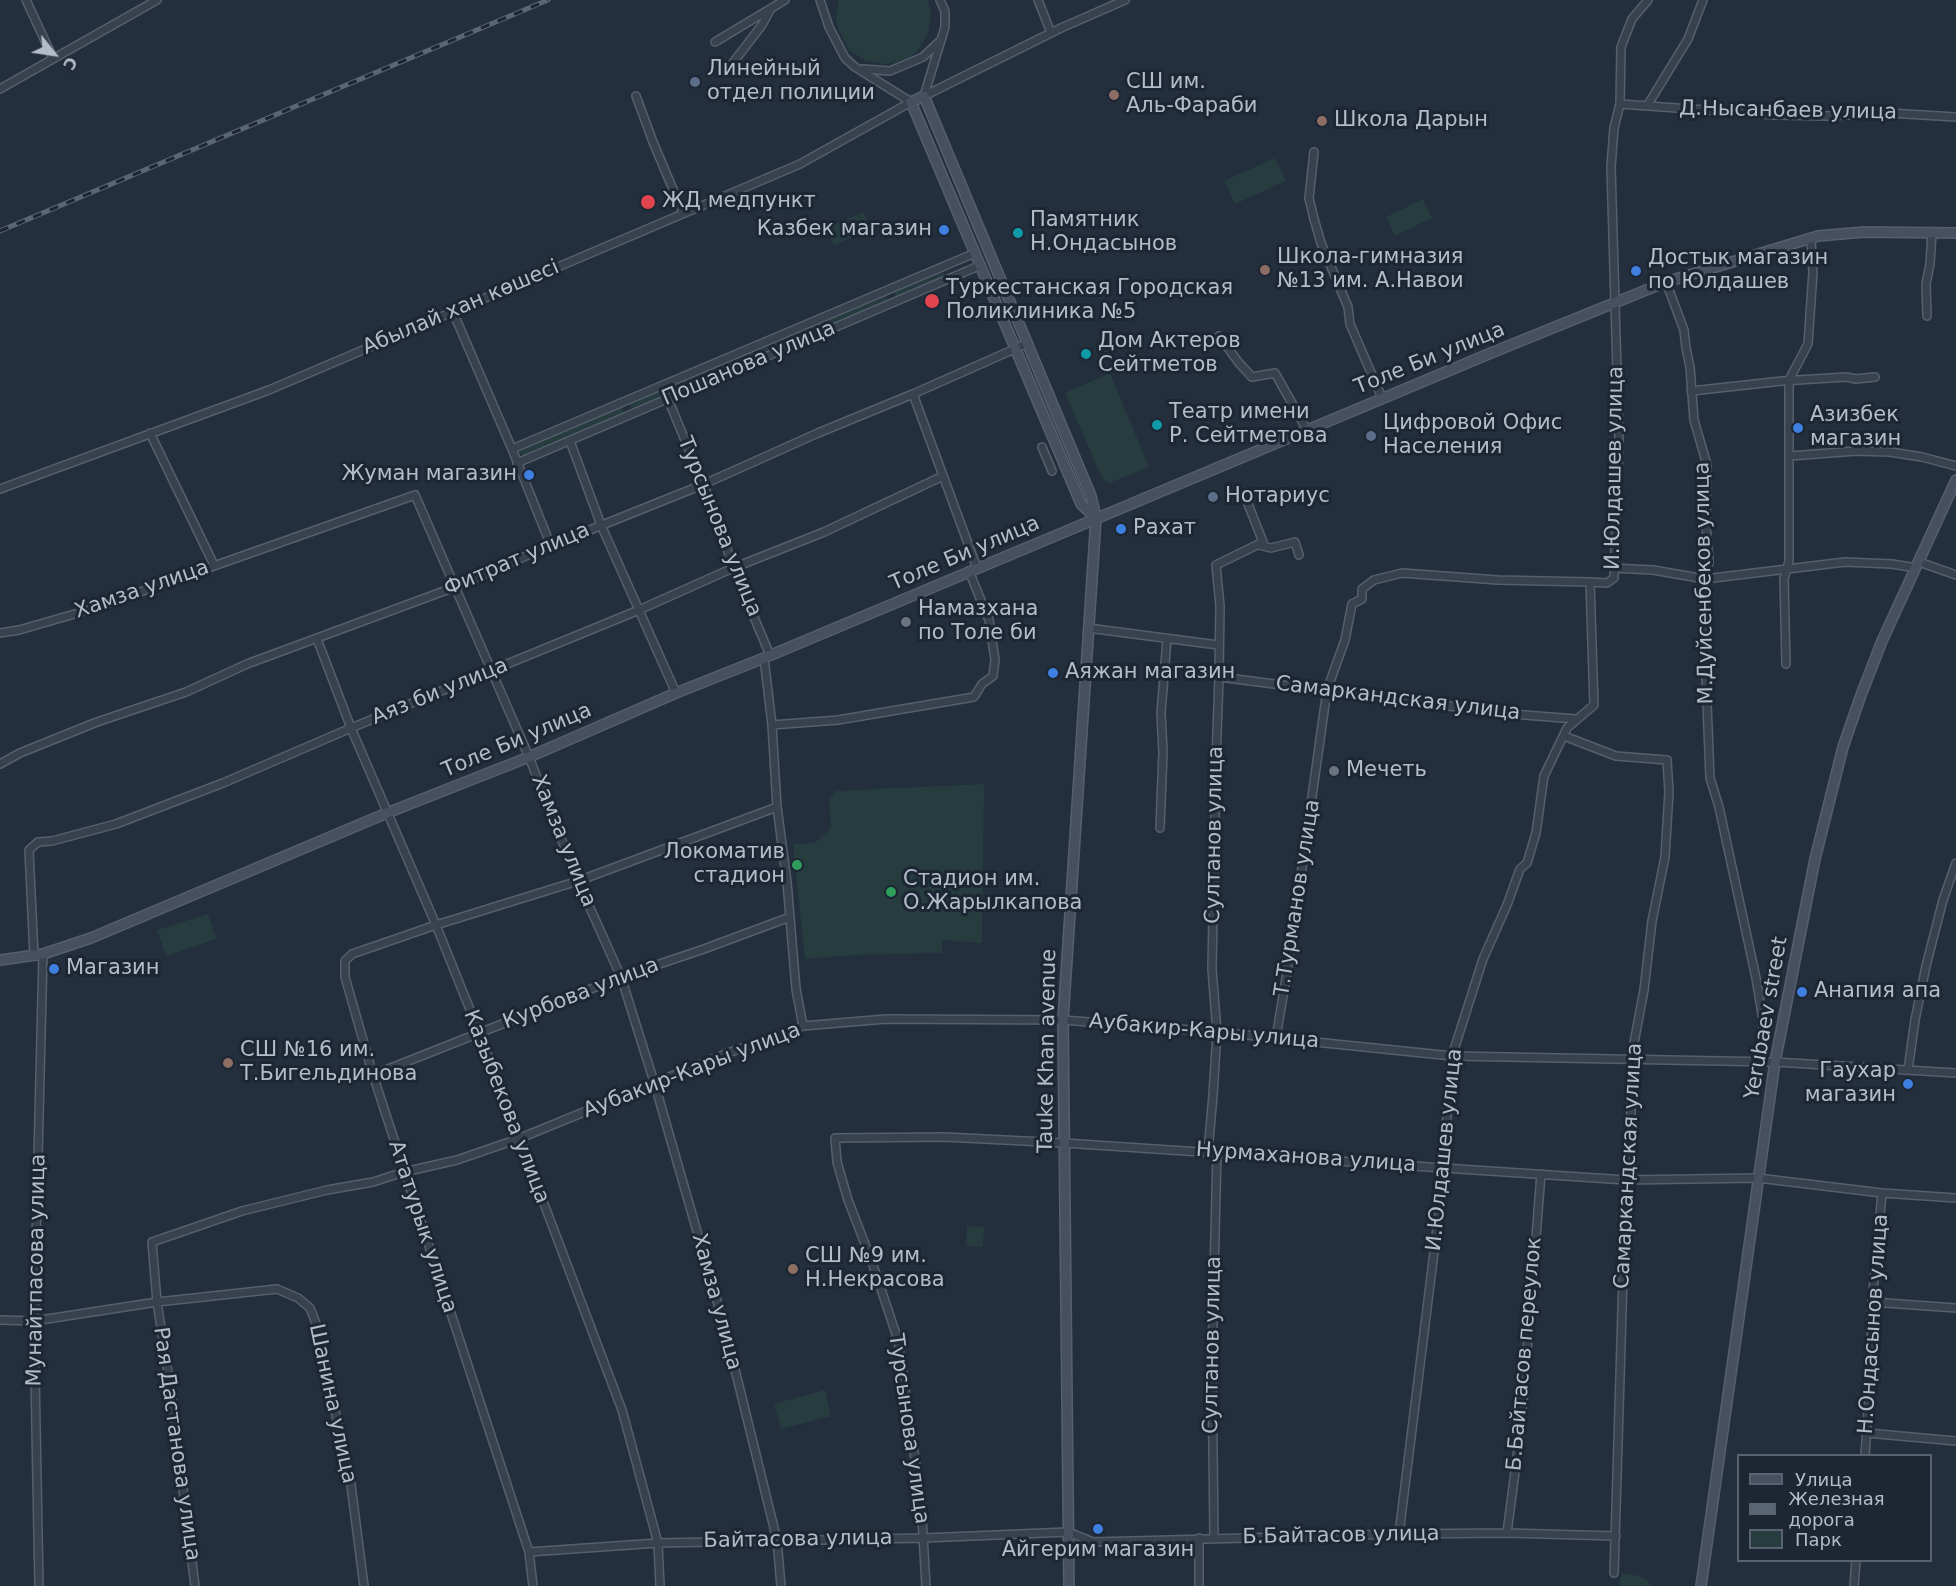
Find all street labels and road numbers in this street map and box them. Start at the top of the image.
street label: Д.Нысанбаев улица [1679,96,1897,126]
street label: Абылай хан көшесі [359,255,563,361]
street label: Пошанова улица [659,316,839,412]
street label: Толе Би улица [1351,317,1509,401]
street label: И.Юлдашев улица [1601,366,1629,570]
street label: Турсынова улица [671,433,767,621]
street label: М.Дуйсенбеков улица [1690,462,1720,704]
street label: Толе Би улица [886,511,1044,597]
street label: Фитрат улица [440,518,594,602]
street label: Хамза улица [71,555,213,625]
street label: Аяз би улица [368,653,512,731]
street label: Самаркандская улица [1274,671,1522,727]
street label: Толе Би улица [438,698,596,784]
street label: Султанов улица [1201,746,1229,924]
street label: Хамза улица [525,771,601,911]
street label: Т.Турманов улица [1270,798,1326,998]
street label: Yerubaev street [1740,935,1794,1101]
street label: Tauke Khan avenue [1034,949,1062,1153]
street label: Курбова улица [499,953,663,1035]
street label: Казыбекова улица [457,1007,555,1207]
street label: Аубакир-Кары улица [1088,1009,1320,1055]
street label: Аубакир-Кары улица [580,1018,804,1124]
street label: Самаркандская улица [1610,1042,1648,1290]
street label: И.Юлдашев улица [1422,1047,1468,1253]
street label: Ататурык улица [382,1137,462,1317]
street label: Нурмаханова улица [1195,1138,1417,1178]
street label: Мунайтпасова улица [22,1153,52,1387]
street label: Н.Ондасынов улица [1854,1213,1894,1435]
street label: Хамза улица [686,1231,746,1373]
street label: Б.Байтасов переулок [1502,1236,1548,1472]
street label: Султанов улица [1199,1256,1227,1434]
street label: Шанина улица [303,1322,361,1486]
street label: Рая Дастанова улица [147,1325,205,1563]
street label: Турсынова улица [882,1332,934,1526]
street label: Б.Байтасов улица [1242,1522,1440,1550]
street label: Байтасова улица [703,1526,893,1554]

